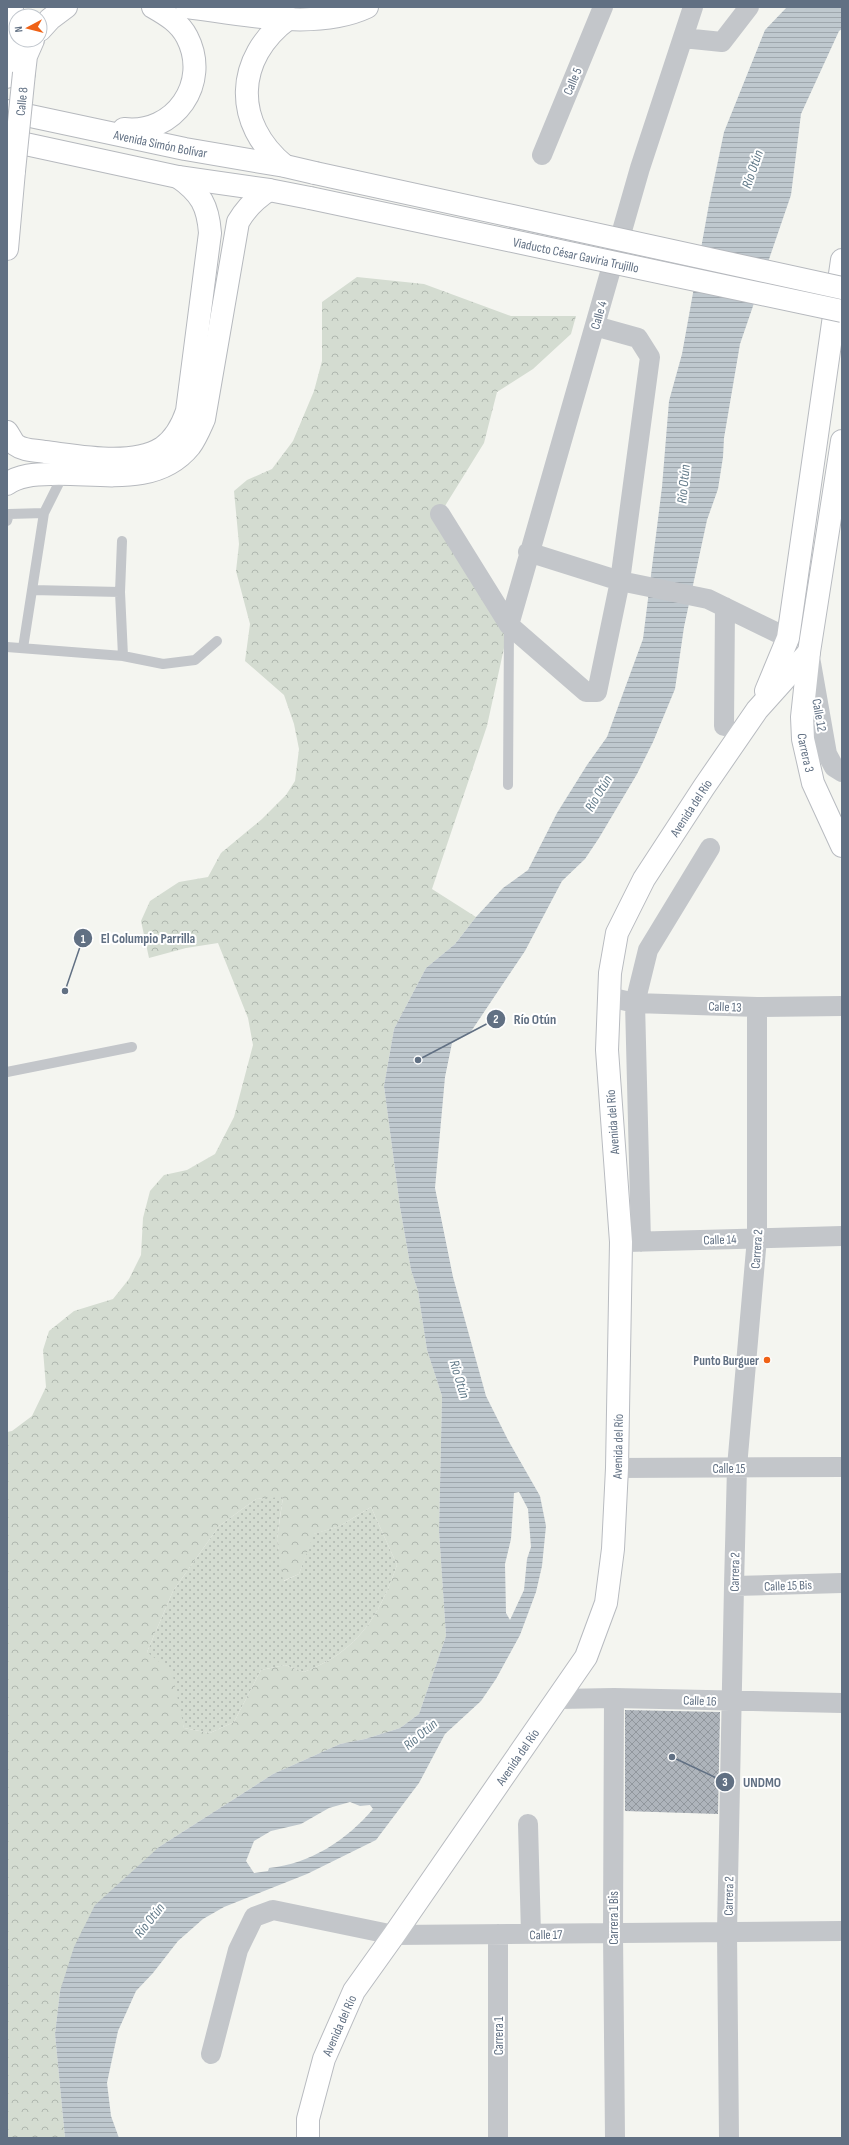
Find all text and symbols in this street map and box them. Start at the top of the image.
north arrow [8,8,48,48]
text: N [12,25,25,33]
street label: Calle 5 [560,65,586,98]
street label: Calle 8 [13,86,32,117]
street label: Avenida Simón Bolívar [111,127,209,162]
water label: Río Otún [738,148,767,191]
street label: Viaducto César Gaviria Trujillo [512,234,640,277]
street label: Calle 4 [587,299,611,331]
water label: Río Otún [673,464,694,504]
street label: Calle 12 [808,697,830,733]
street label: Carrera 3 [794,733,817,774]
water label: Río Otún [581,772,616,814]
street label: Avenida del Río [666,777,716,841]
callout: El Columpio Parrilla [73,925,204,951]
text: El Columpio Parrilla [101,930,196,947]
text: 1 [81,932,86,947]
street label: Calle 13 [708,998,742,1016]
callout: Río Otún [486,1006,564,1032]
text: Río Otún [514,1011,556,1028]
text: 2 [493,1012,499,1027]
street label: Avenida del Río [603,1089,623,1156]
street label: Carrera 2 [748,1229,766,1269]
street label: Calle 14 [703,1231,737,1249]
place label: Punto Burguer [693,1353,759,1369]
marker: Punto Burguer [762,1355,772,1365]
water label: Río Otún [446,1358,473,1401]
street label: Avenida del Río [609,1414,627,1480]
street label: Calle 15 [713,1461,745,1477]
street label: Carrera 2 [727,1552,743,1592]
street label: Calle 15 Bis [764,1577,813,1595]
street label: Calle 16 [683,1692,717,1710]
water label: Río Otún [400,1715,441,1754]
street label: Avenida del Río [492,1726,543,1789]
callout: UNDMO [715,1769,789,1795]
text: UNDMO [743,1774,781,1791]
text: 3 [722,1775,728,1790]
street label: Carrera 2 [721,1876,737,1916]
street label: Carrera 1 Bis [606,1891,622,1945]
water label: Río Otún [131,1899,168,1941]
street label: Calle 17 [529,1927,563,1943]
street label: Avenida del Río [319,1993,360,2060]
street label: Carrera 1 [491,2016,507,2055]

